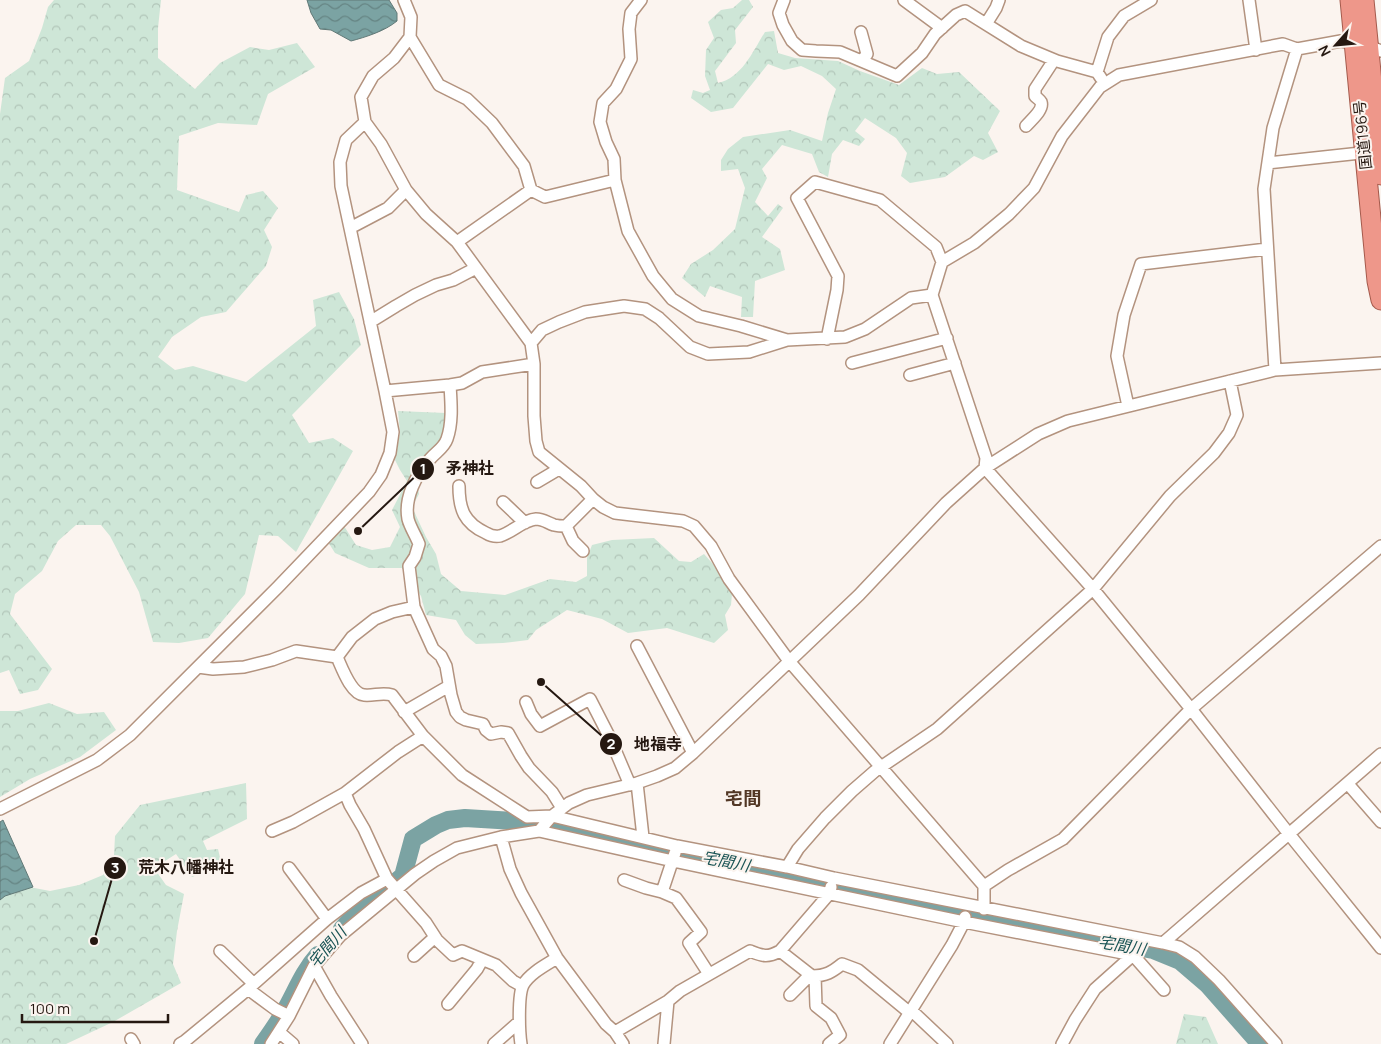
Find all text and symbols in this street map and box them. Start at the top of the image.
north arrow [1311,20,1361,70]
text: N [1313,42,1335,60]
street label: 国道196号 [1348,99,1377,171]
callout: 矛神社 [411,453,504,484]
text: 矛神社 [446,457,494,479]
text: 1 [420,458,426,479]
callout: 地福寺 [599,729,692,760]
text: 2 [607,733,616,754]
text: 地福寺 [634,733,682,755]
district label: 宅間 [725,786,761,810]
water label: 宅間川 [700,846,754,877]
callout: 荒木八幡神社 [103,852,244,883]
text: 荒木八幡神社 [138,856,234,878]
text: 3 [111,857,119,878]
water label: 宅間川 [303,920,352,972]
water label: 宅間川 [1096,930,1150,960]
scale bar [22,992,169,1024]
text: 100 m [30,998,70,1019]

